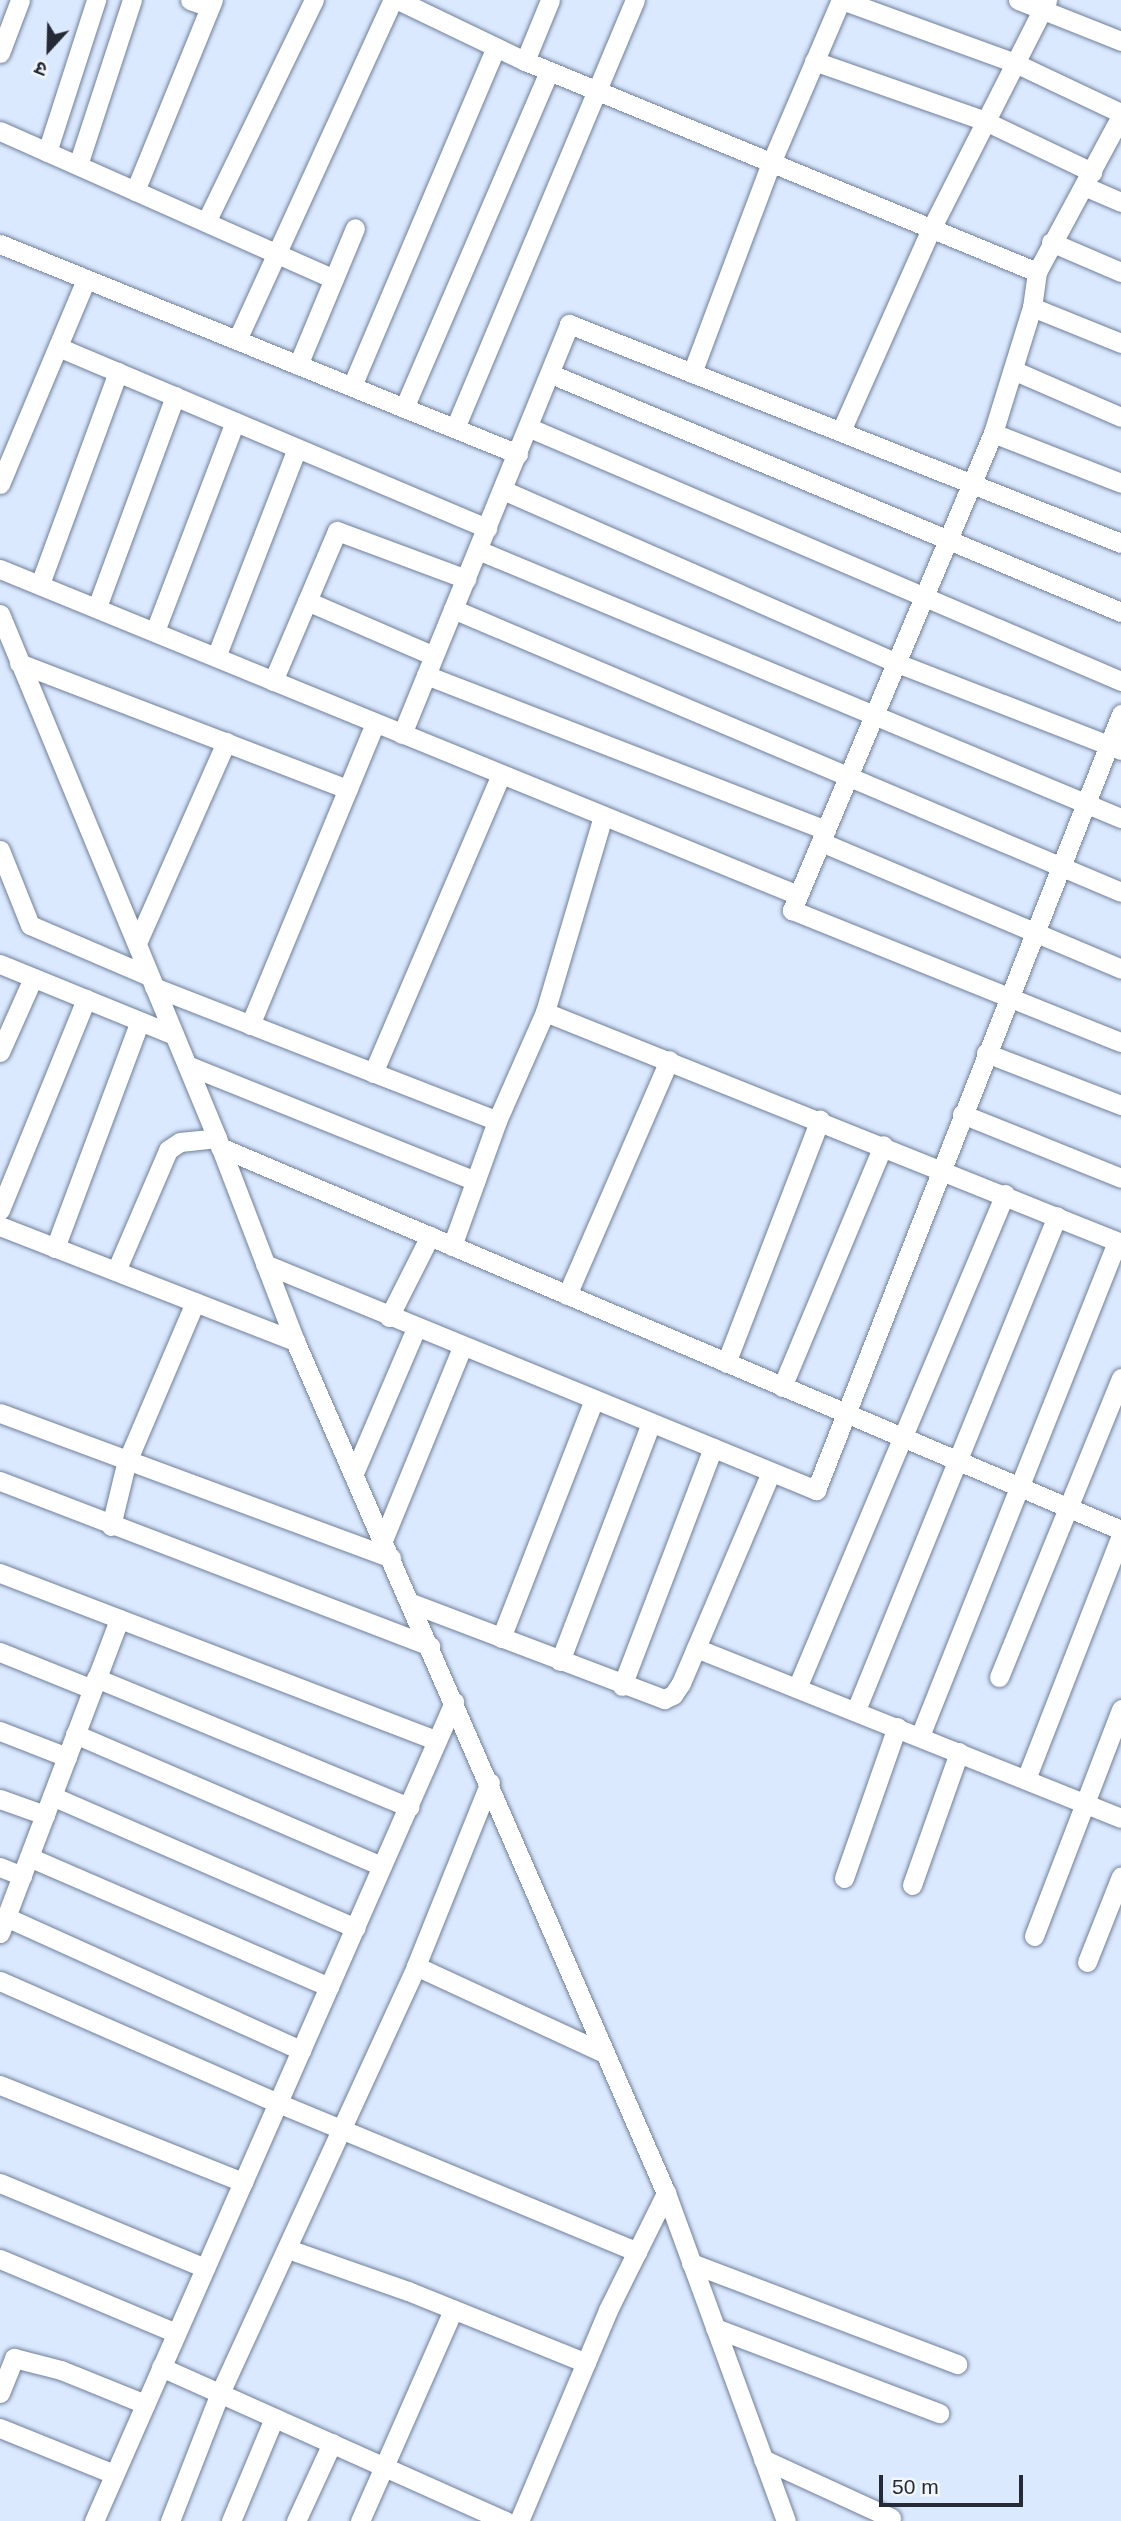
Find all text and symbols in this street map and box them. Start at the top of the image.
north arrow [14,14,84,84]
text: उ [32,57,50,81]
scale bar [883,2462,1026,2506]
text: 50 m [892,2475,939,2498]

